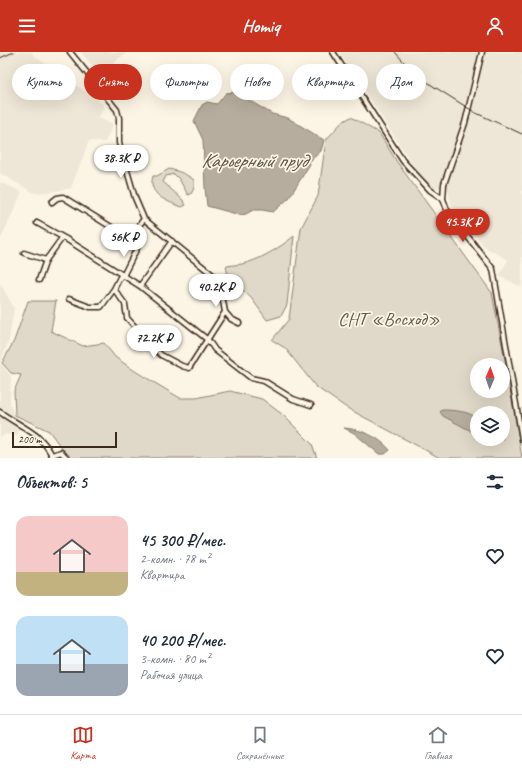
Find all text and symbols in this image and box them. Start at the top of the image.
icon: menu [16,15,38,37]
text: Homiq [242,15,280,37]
icon: person [484,15,506,37]
chip: Купить [12,64,76,100]
chip: Снять [84,64,142,100]
chip: Фильтры [150,64,222,100]
chip: Новое [230,64,284,100]
chip: Квартира [292,64,368,100]
chip: Дом [376,64,426,100]
pin: 38.3K ₽ [84,145,158,179]
water label: Карьерный пруд [201,148,311,173]
text: 38.3K ₽ [103,150,139,166]
pin: 45.3K ₽ [426,209,500,243]
text: 45.3K ₽ [445,214,481,230]
pin: 56K ₽ [96,224,152,258]
text: 56K ₽ [110,229,138,245]
pin: 40.2K ₽ [179,274,253,308]
text: 40.2K ₽ [198,279,234,295]
park label: СНТ «Восход» [338,307,440,331]
pin: 72.2K ₽ [117,325,191,359]
text: 72.2K ₽ [136,330,172,346]
north arrow [470,358,510,398]
map controls [470,358,510,446]
button: layers [470,406,510,446]
scale bar [12,430,117,449]
text: 200 m [18,432,42,446]
icon: filters [484,471,506,493]
text: Объектов: 5 [16,472,87,493]
text: 45 300 ₽/мес. [140,530,225,551]
icon: home [48,532,96,580]
icon: heart [484,545,506,567]
text: 2-комн. · 78 m² [140,551,210,567]
text: Квартира [140,567,184,583]
text: 40 200 ₽/мес. [140,630,226,651]
icon: home [48,632,96,680]
icon: heart [484,645,506,667]
text: 3-комн. · 80 m² [140,651,210,667]
text: Рабочая улица [140,667,202,683]
tab: Карта [70,724,95,762]
tab: Сохранённые [236,724,284,762]
tab: Главная [424,724,452,762]

